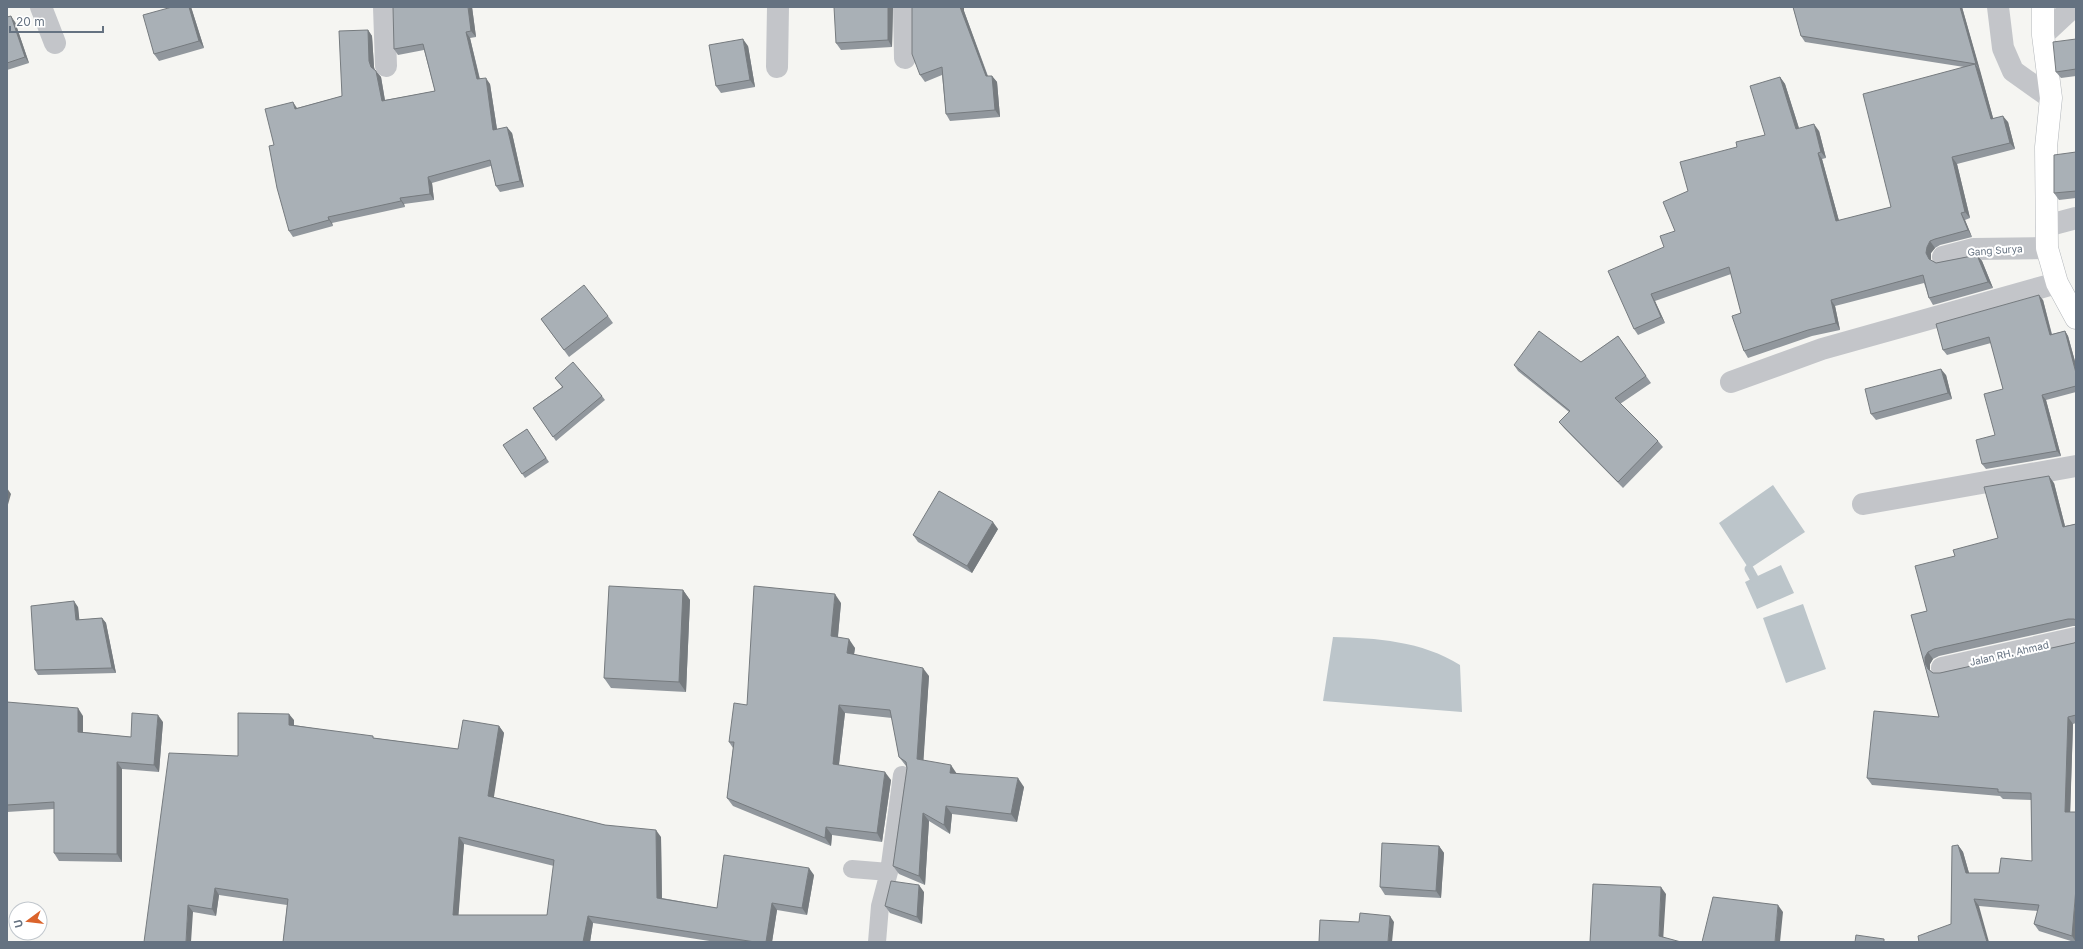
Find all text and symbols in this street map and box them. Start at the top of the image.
scale bar [10,8,103,34]
text: 20 m [16,14,45,29]
street label: Gang Surya [1967,242,2023,258]
street label: Jalan RH. Ahmad [1968,638,2050,668]
north arrow [8,901,48,941]
text: U [11,918,26,929]

